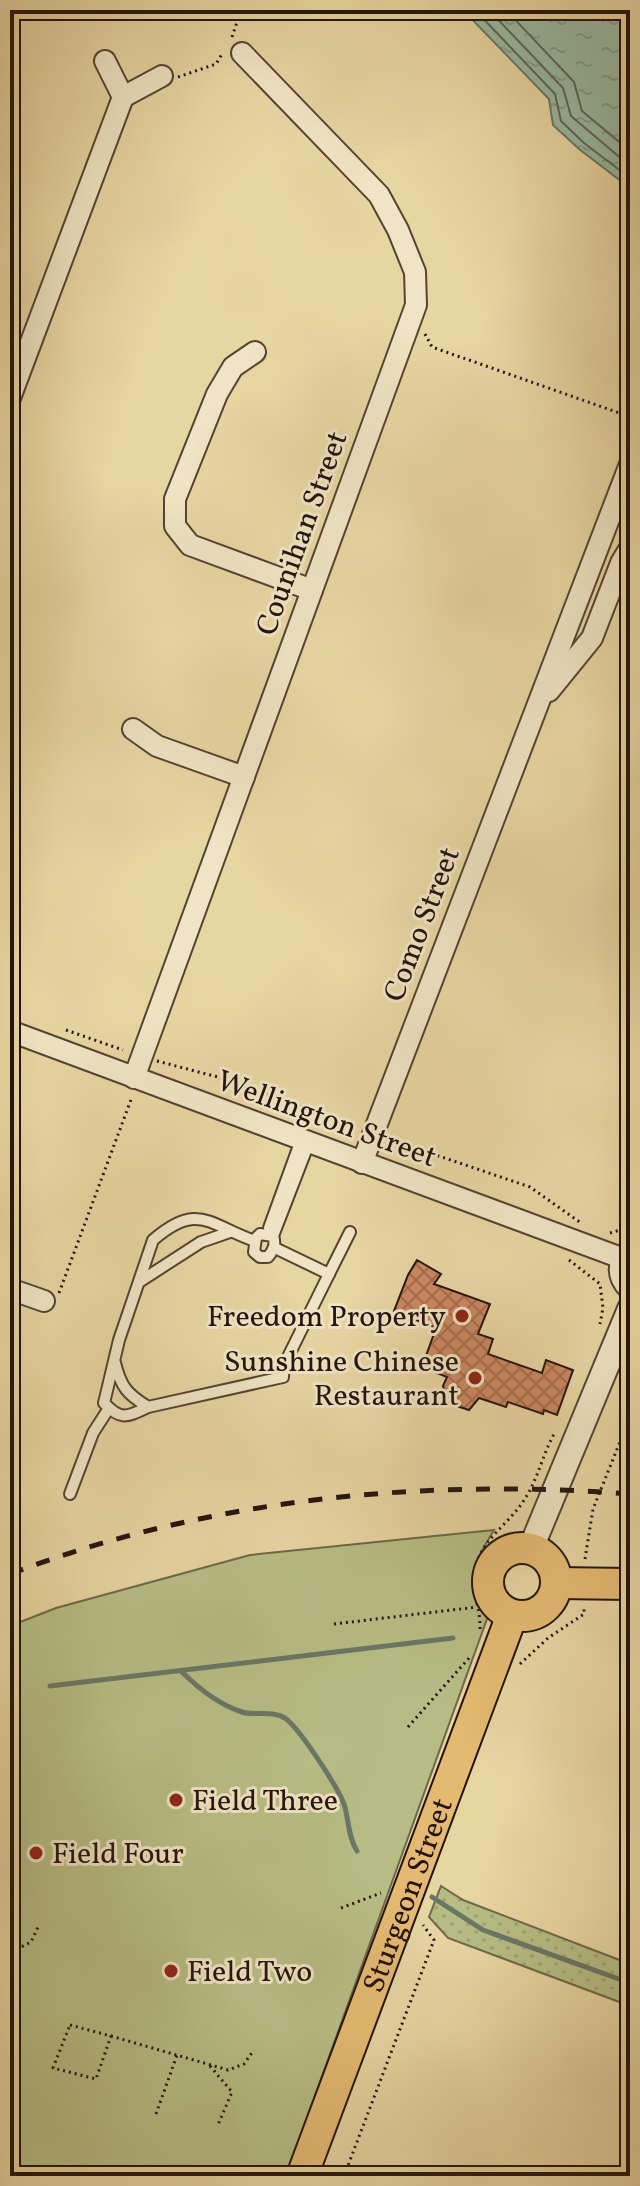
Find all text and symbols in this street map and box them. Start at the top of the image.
street label: Counihan Street [246,426,359,642]
street label: Como Street [374,841,472,1008]
street label: Wellington Street [211,1061,442,1179]
place label: Freedom Property [207,1297,446,1339]
marker: Freedom Property [453,1307,471,1325]
place label: Sunshine Chinese Restaurant [224,1342,459,1418]
marker: Sunshine Chinese Restaurant [466,1369,484,1387]
place label: Field Three [192,1781,338,1823]
marker: Field Three [167,1791,185,1809]
street label: Sturgeon Street [353,1793,465,1999]
place label: Field Four [52,1834,184,1876]
marker: Field Four [27,1844,45,1862]
place label: Field Two [187,1952,312,1994]
marker: Field Two [162,1962,180,1980]

